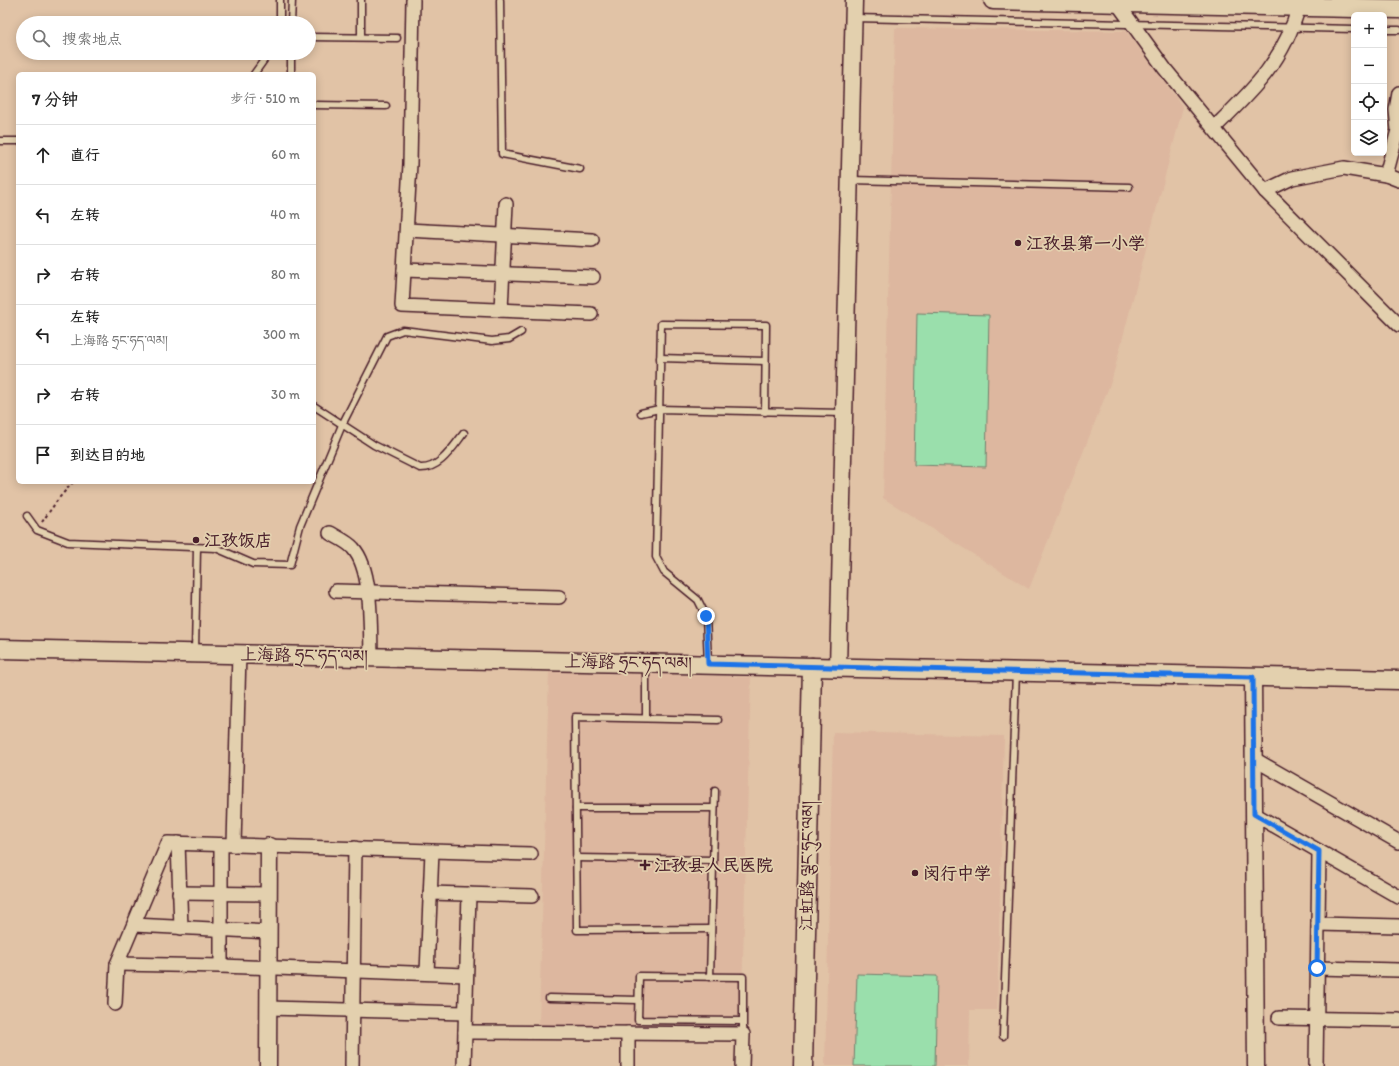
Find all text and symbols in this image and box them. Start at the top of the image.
map controls [1351,12,1387,156]
button: + [1351,12,1387,48]
search box [16,16,316,60]
icon: search [30,27,52,49]
text: 搜索地点 [62,30,122,48]
button: − [1351,48,1387,84]
button: locate [1351,84,1387,120]
text: 7 分钟 [32,89,78,109]
text: 步行 · 510 m [230,91,300,106]
button: layers [1351,120,1387,156]
icon: ahead [32,144,54,166]
text: 直行 [70,146,100,164]
text: 60 m [271,147,300,162]
icon: left [32,204,54,226]
text: 左转 [70,206,100,224]
text: 40 m [270,207,300,222]
place label: 江孜县第一小学 [1026,233,1145,253]
marker: 江孜县第一小学 [1013,238,1023,248]
icon: right [32,264,54,286]
text: 右转 [70,266,100,284]
text: 80 m [271,267,300,282]
text: 左转 [70,308,100,326]
icon: left [32,324,54,346]
text: 300 m [263,327,300,342]
text: 上海路 ཧྲང་ཧད་ལམ། [70,333,168,348]
icon: right [32,384,54,406]
text: 右转 [70,386,100,404]
text: 30 m [271,387,300,402]
icon: arrive [32,444,54,466]
text: 到达目的地 [70,446,145,464]
place label: 江孜饭店 [204,530,272,550]
marker: 江孜饭店 [191,535,201,545]
route end [697,607,715,625]
street label: 上海路 ཧྲང་ཧད་ལམ། [240,644,368,671]
street label: 上海路 ཧྲང་ཧད་ལམ། [564,651,692,678]
street label: 江虹路 ལྕང་ཧུང་ལམ། [796,800,823,931]
place label: 江孜县人民医院 [654,855,773,875]
marker: 江孜县人民医院 [639,859,651,871]
place label: 闵行中学 [923,863,991,883]
marker: 闵行中学 [910,868,920,878]
route start [1308,959,1326,977]

